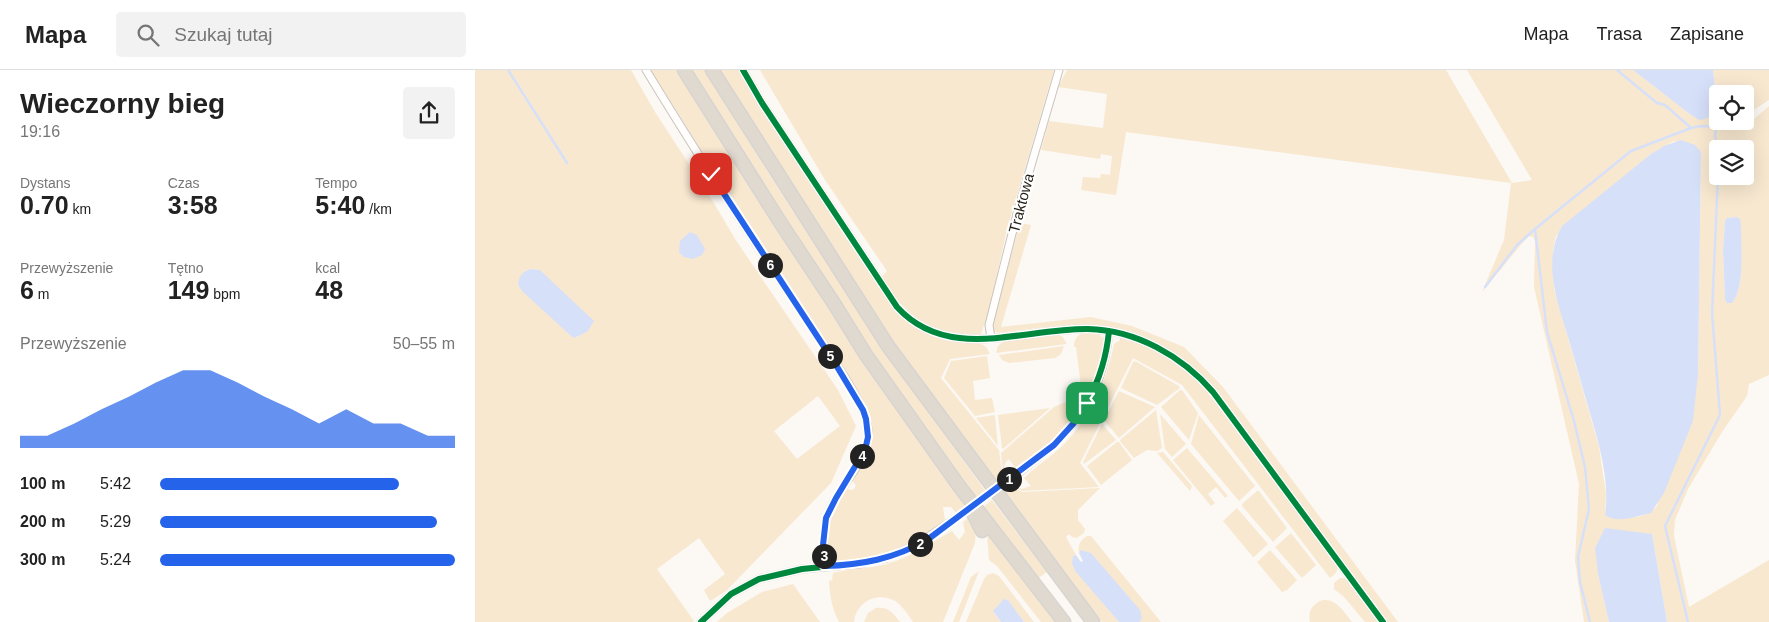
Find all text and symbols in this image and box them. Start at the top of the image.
search box [116,12,466,57]
text: Mapa [25,21,86,48]
icon: search [134,21,162,49]
text: Szukaj tutaj [174,24,273,45]
text: Mapa [1524,24,1569,44]
text: Trasa [1597,24,1642,44]
text: Zapisane [1670,24,1744,44]
map controls [1709,85,1754,185]
button: locate [1709,85,1754,130]
button: share [403,87,455,139]
text: Wieczorny bieg [20,88,225,119]
text: 19:16 [20,123,60,140]
button: layers [1709,140,1754,185]
pin [690,153,732,195]
icon: check [697,160,725,188]
street label: Traktowa [1005,171,1037,235]
text: Dystans [20,175,71,191]
text: Czas [168,175,200,191]
text: Tempo [315,175,357,191]
text: 0.70 [20,191,69,219]
text: 3:58 [168,191,218,219]
text: 5:40 [315,191,365,219]
text: km [69,201,91,217]
text: /km [365,201,392,217]
pin: 6 [757,252,783,278]
text: 6 [767,257,774,273]
text: Przewyższenie [20,260,113,276]
text: Tętno [168,260,203,276]
text: kcal [315,260,340,276]
text: 6 [20,276,34,304]
text: 149 [168,276,209,304]
text: 48 [315,276,343,304]
text: m [34,286,49,302]
text: bpm [209,286,241,302]
text: Przewyższenie [20,335,127,352]
text: 50–55 m [393,335,455,352]
pin: 5 [817,344,843,368]
text: 5 [827,348,834,364]
pin [1066,382,1108,424]
icon: arrive [1073,389,1101,417]
pin: 4 [849,444,875,468]
text: 4 [859,448,866,464]
pin: 1 [997,466,1021,492]
text: 1 [1006,471,1013,487]
text: 100 m [20,475,65,492]
text: 5:42 [100,475,131,492]
text: 200 m [20,513,65,530]
text: 5:29 [100,513,131,530]
pin: 2 [907,532,933,556]
text: 2 [917,536,924,552]
pin: 3 [811,544,837,568]
text: 3 [821,548,828,564]
text: 300 m [20,551,65,568]
text: 5:24 [100,551,131,568]

